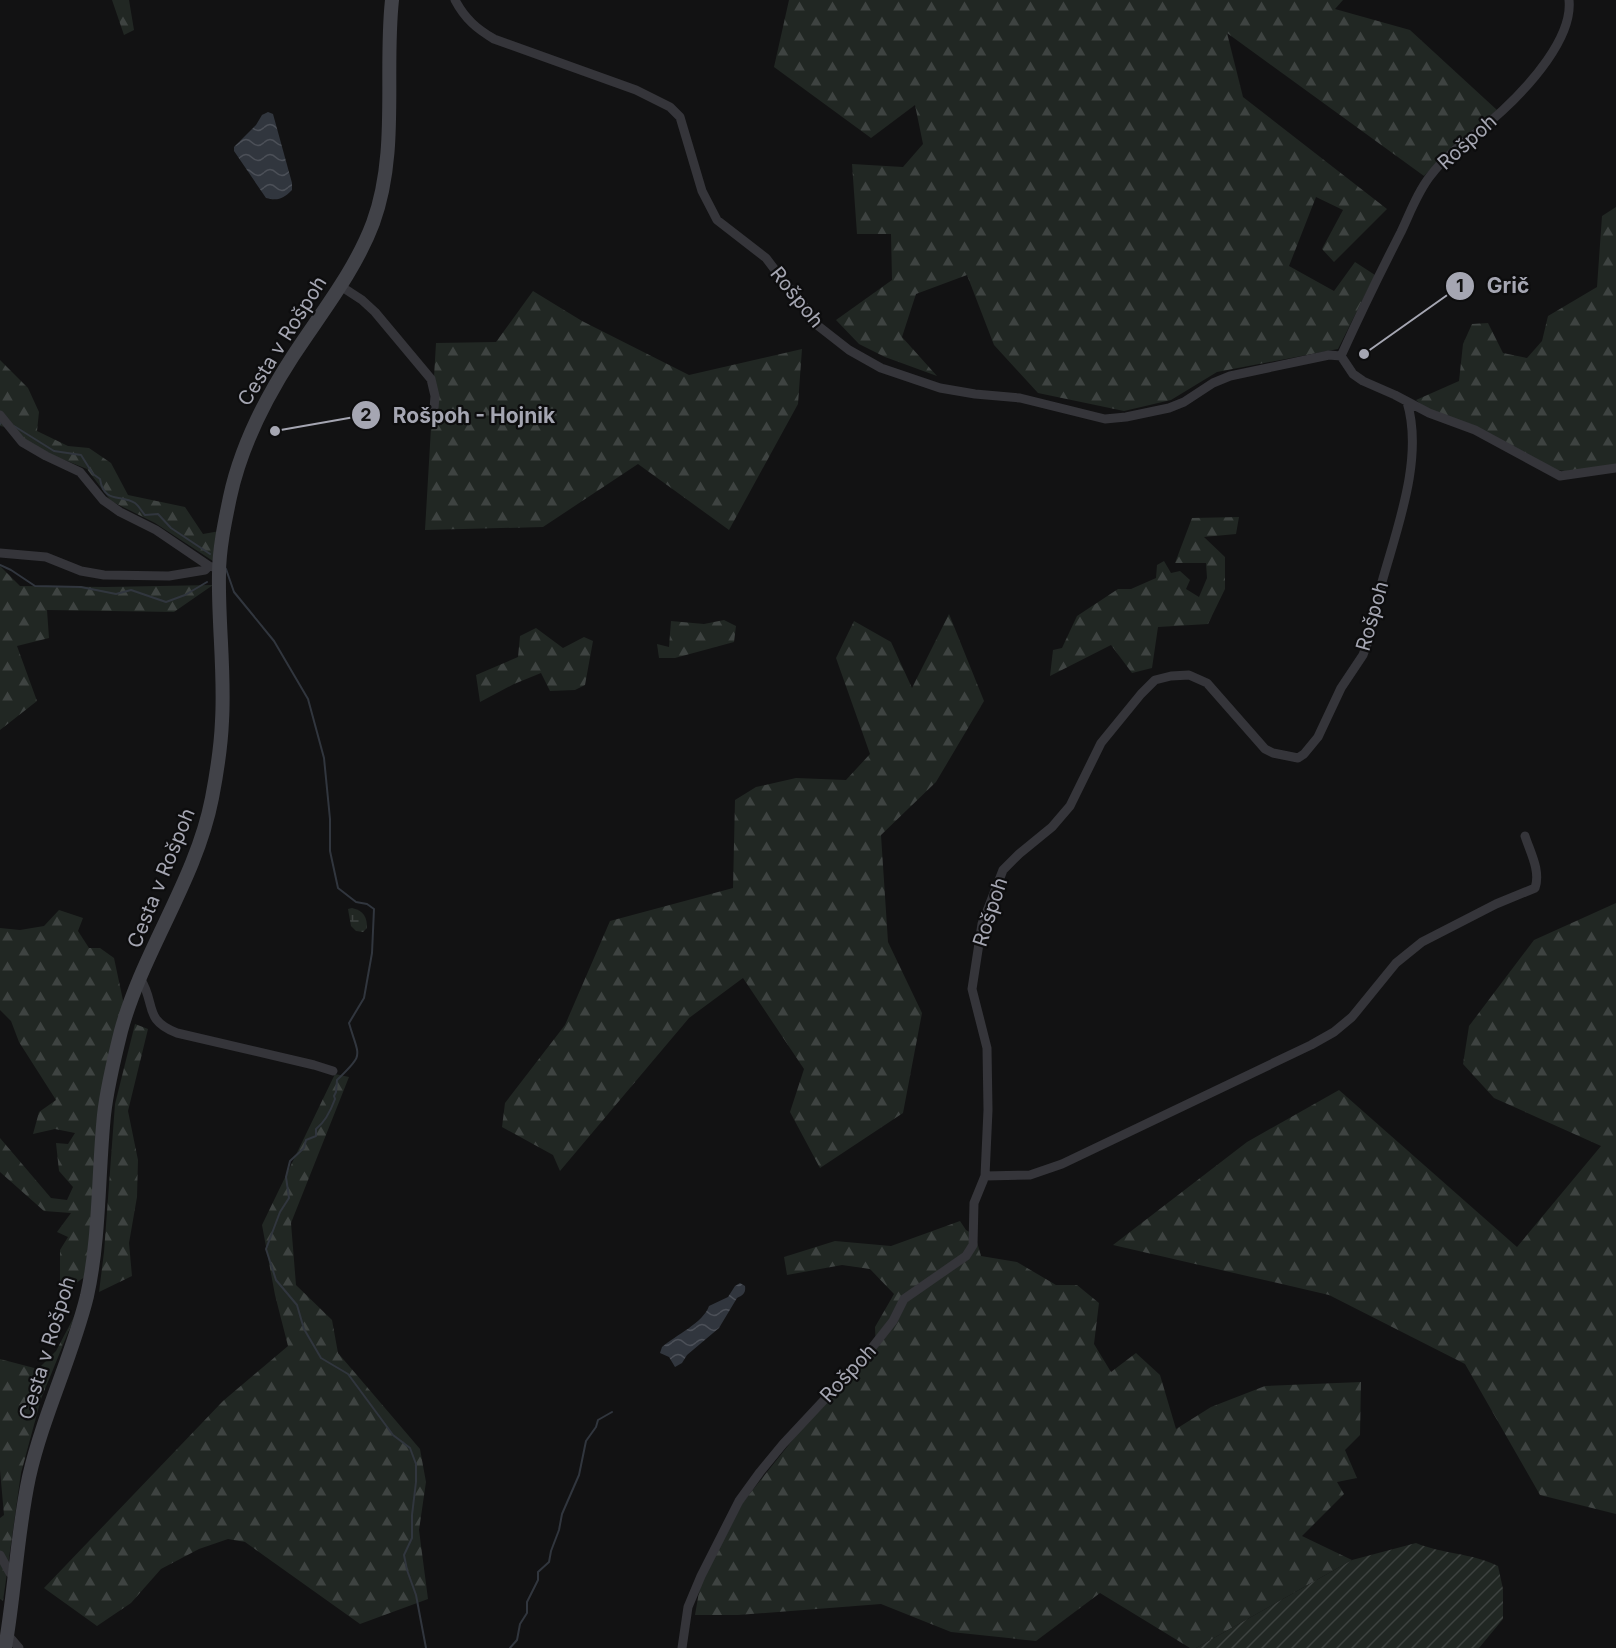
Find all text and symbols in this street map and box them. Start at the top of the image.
street label: Rošpoh [1433,109,1501,175]
street label: Rošpoh [765,262,829,332]
callout: Grič [1445,266,1541,305]
street label: Cesta v Rošpoh [233,272,331,410]
text: Grič [1487,273,1529,298]
text: 1 [1456,275,1464,296]
callout: Rošpoh - Hojnik [351,396,567,435]
text: Rošpoh - Hojnik [393,403,556,428]
text: 2 [360,404,372,425]
street label: Rošpoh [1351,578,1393,654]
street label: Cesta v Rošpoh [122,805,200,951]
street label: Rošpoh [968,874,1012,950]
street label: Cesta v Rošpoh [14,1274,80,1422]
street label: Rošpoh [815,1339,881,1407]

